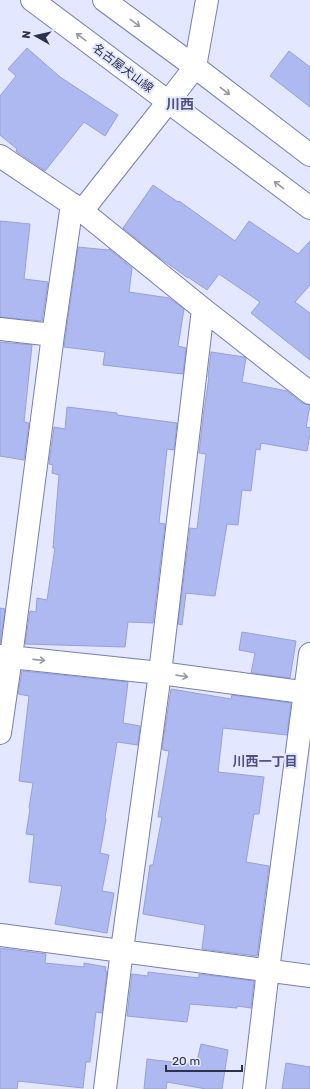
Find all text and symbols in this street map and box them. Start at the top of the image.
north arrow [16,16,56,56]
one-way arrow [129,19,140,27]
text: N [20,30,34,40]
one-way arrow [75,32,86,41]
street label: 名古屋犬山線 [90,41,156,95]
one-way arrow [220,86,231,95]
district label: 川西 [166,96,194,113]
one-way arrow [273,181,284,189]
one-way arrow [32,657,45,664]
one-way arrow [175,672,188,680]
district label: 川西一丁目 [232,754,298,769]
scale bar [166,1047,242,1073]
text: 20 m [172,1054,200,1068]

